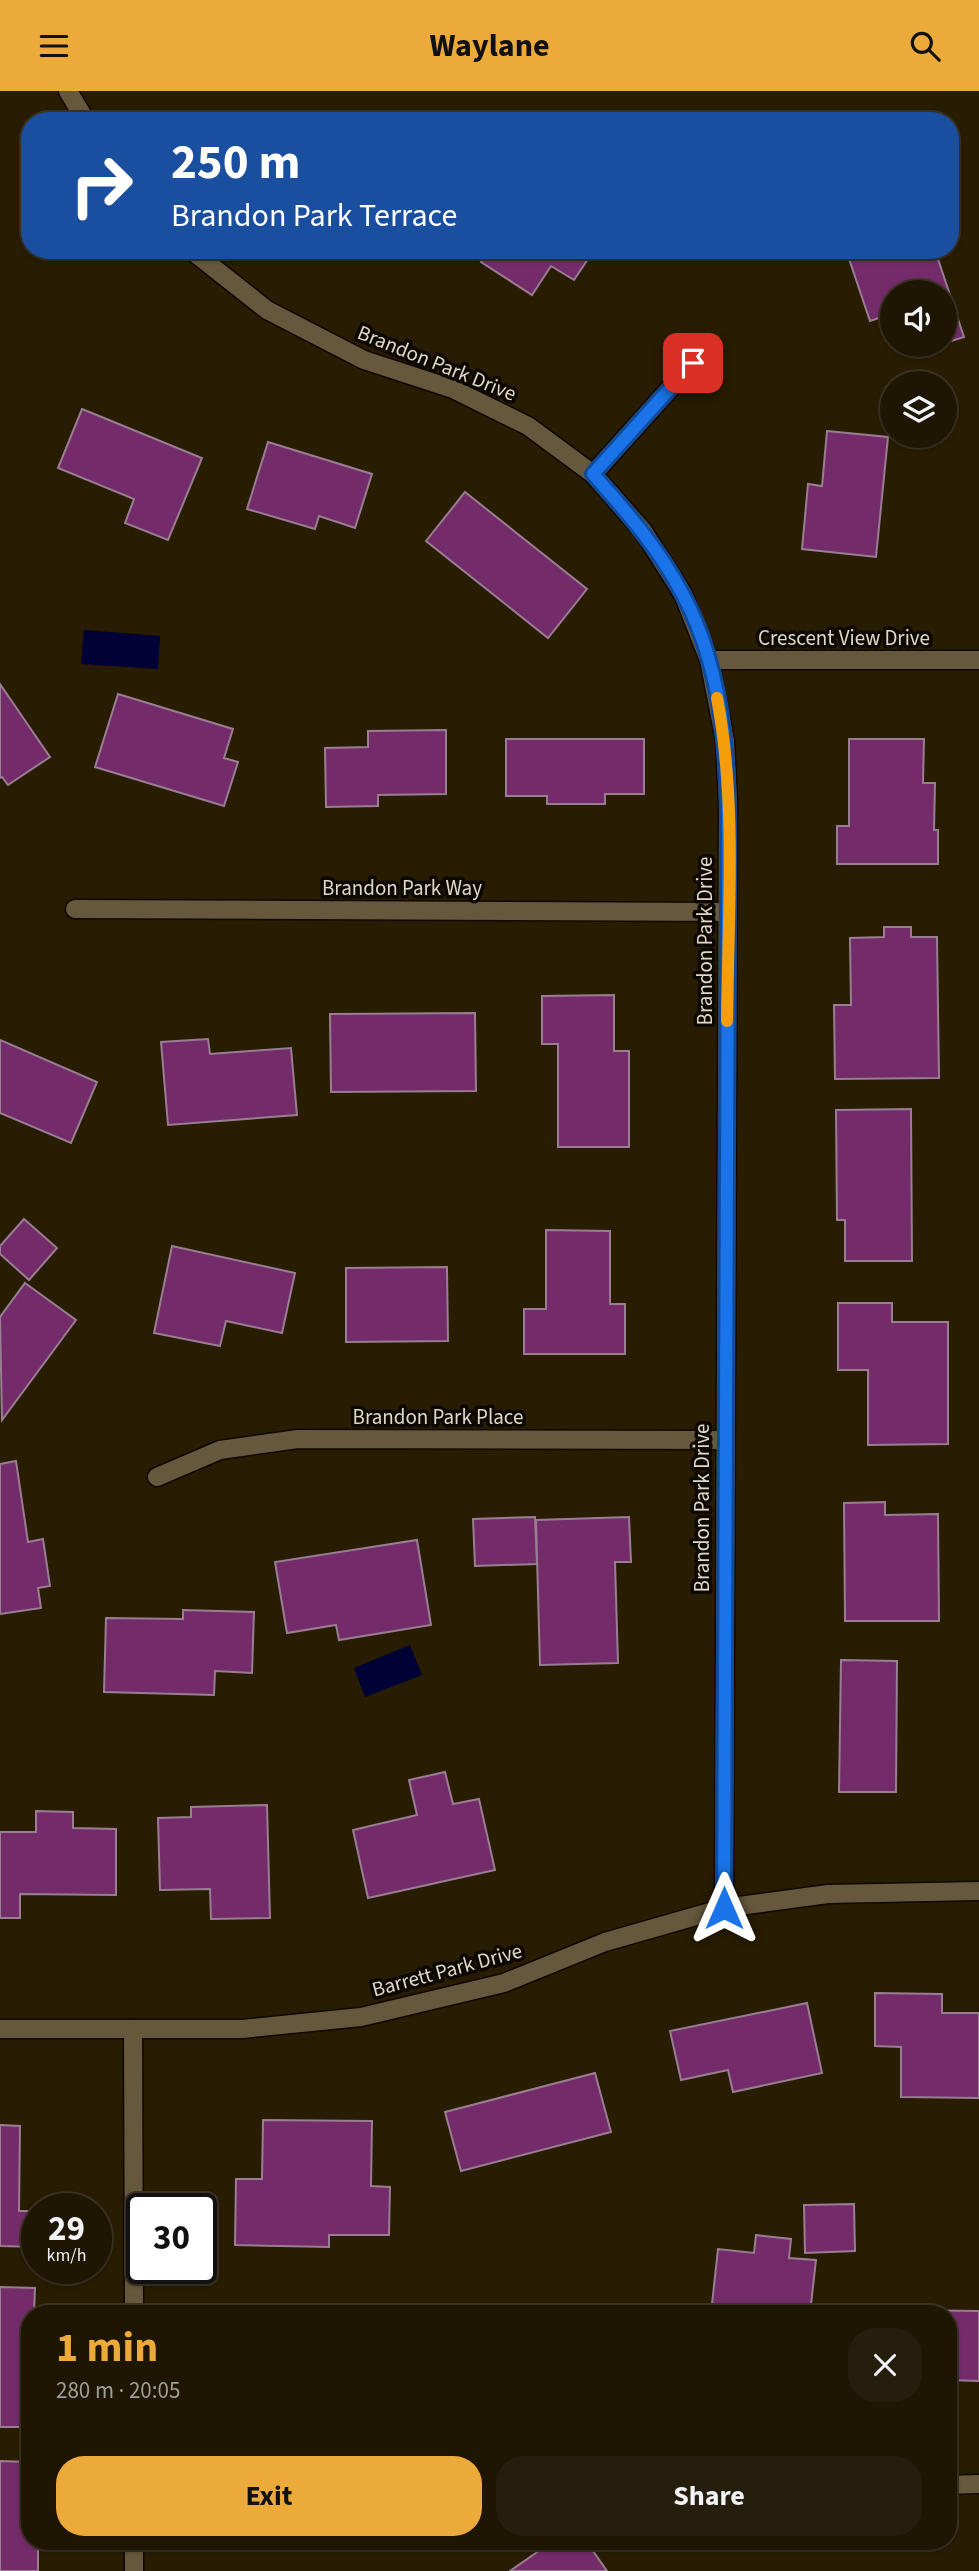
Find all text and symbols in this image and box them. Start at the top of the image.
text: Waylane [429,23,550,69]
icon: menu [35,27,73,65]
icon: search [906,27,944,65]
text: 250 m [171,128,300,198]
icon: right [56,140,147,231]
text: Brandon Park Terrace [171,193,457,239]
map controls [880,280,957,448]
button: sound [880,280,957,357]
street label: Brandon Park Drive [353,317,521,409]
pin [663,333,723,393]
icon: arrive [674,344,712,382]
button: layers [880,371,957,448]
street label: Crescent View Drive [758,623,930,653]
street label: Brandon Park Drive [690,857,720,1025]
street label: Brandon Park Way [322,873,482,903]
street label: Brandon Park Place [353,1402,523,1432]
street label: Brandon Park Drive [687,1424,717,1592]
position arrow [687,1871,761,1945]
street label: Barrett Park Drive [369,1936,525,2004]
speed limit sign: 30 [126,2193,217,2284]
text: 29 [48,2204,85,2254]
text: km/h [47,2243,86,2268]
text: 1 min [56,2318,158,2378]
button: close [848,2328,922,2402]
text: 280 m · 20:05 [56,2374,180,2407]
button: Exit [56,2456,482,2536]
button: Share [496,2456,922,2536]

